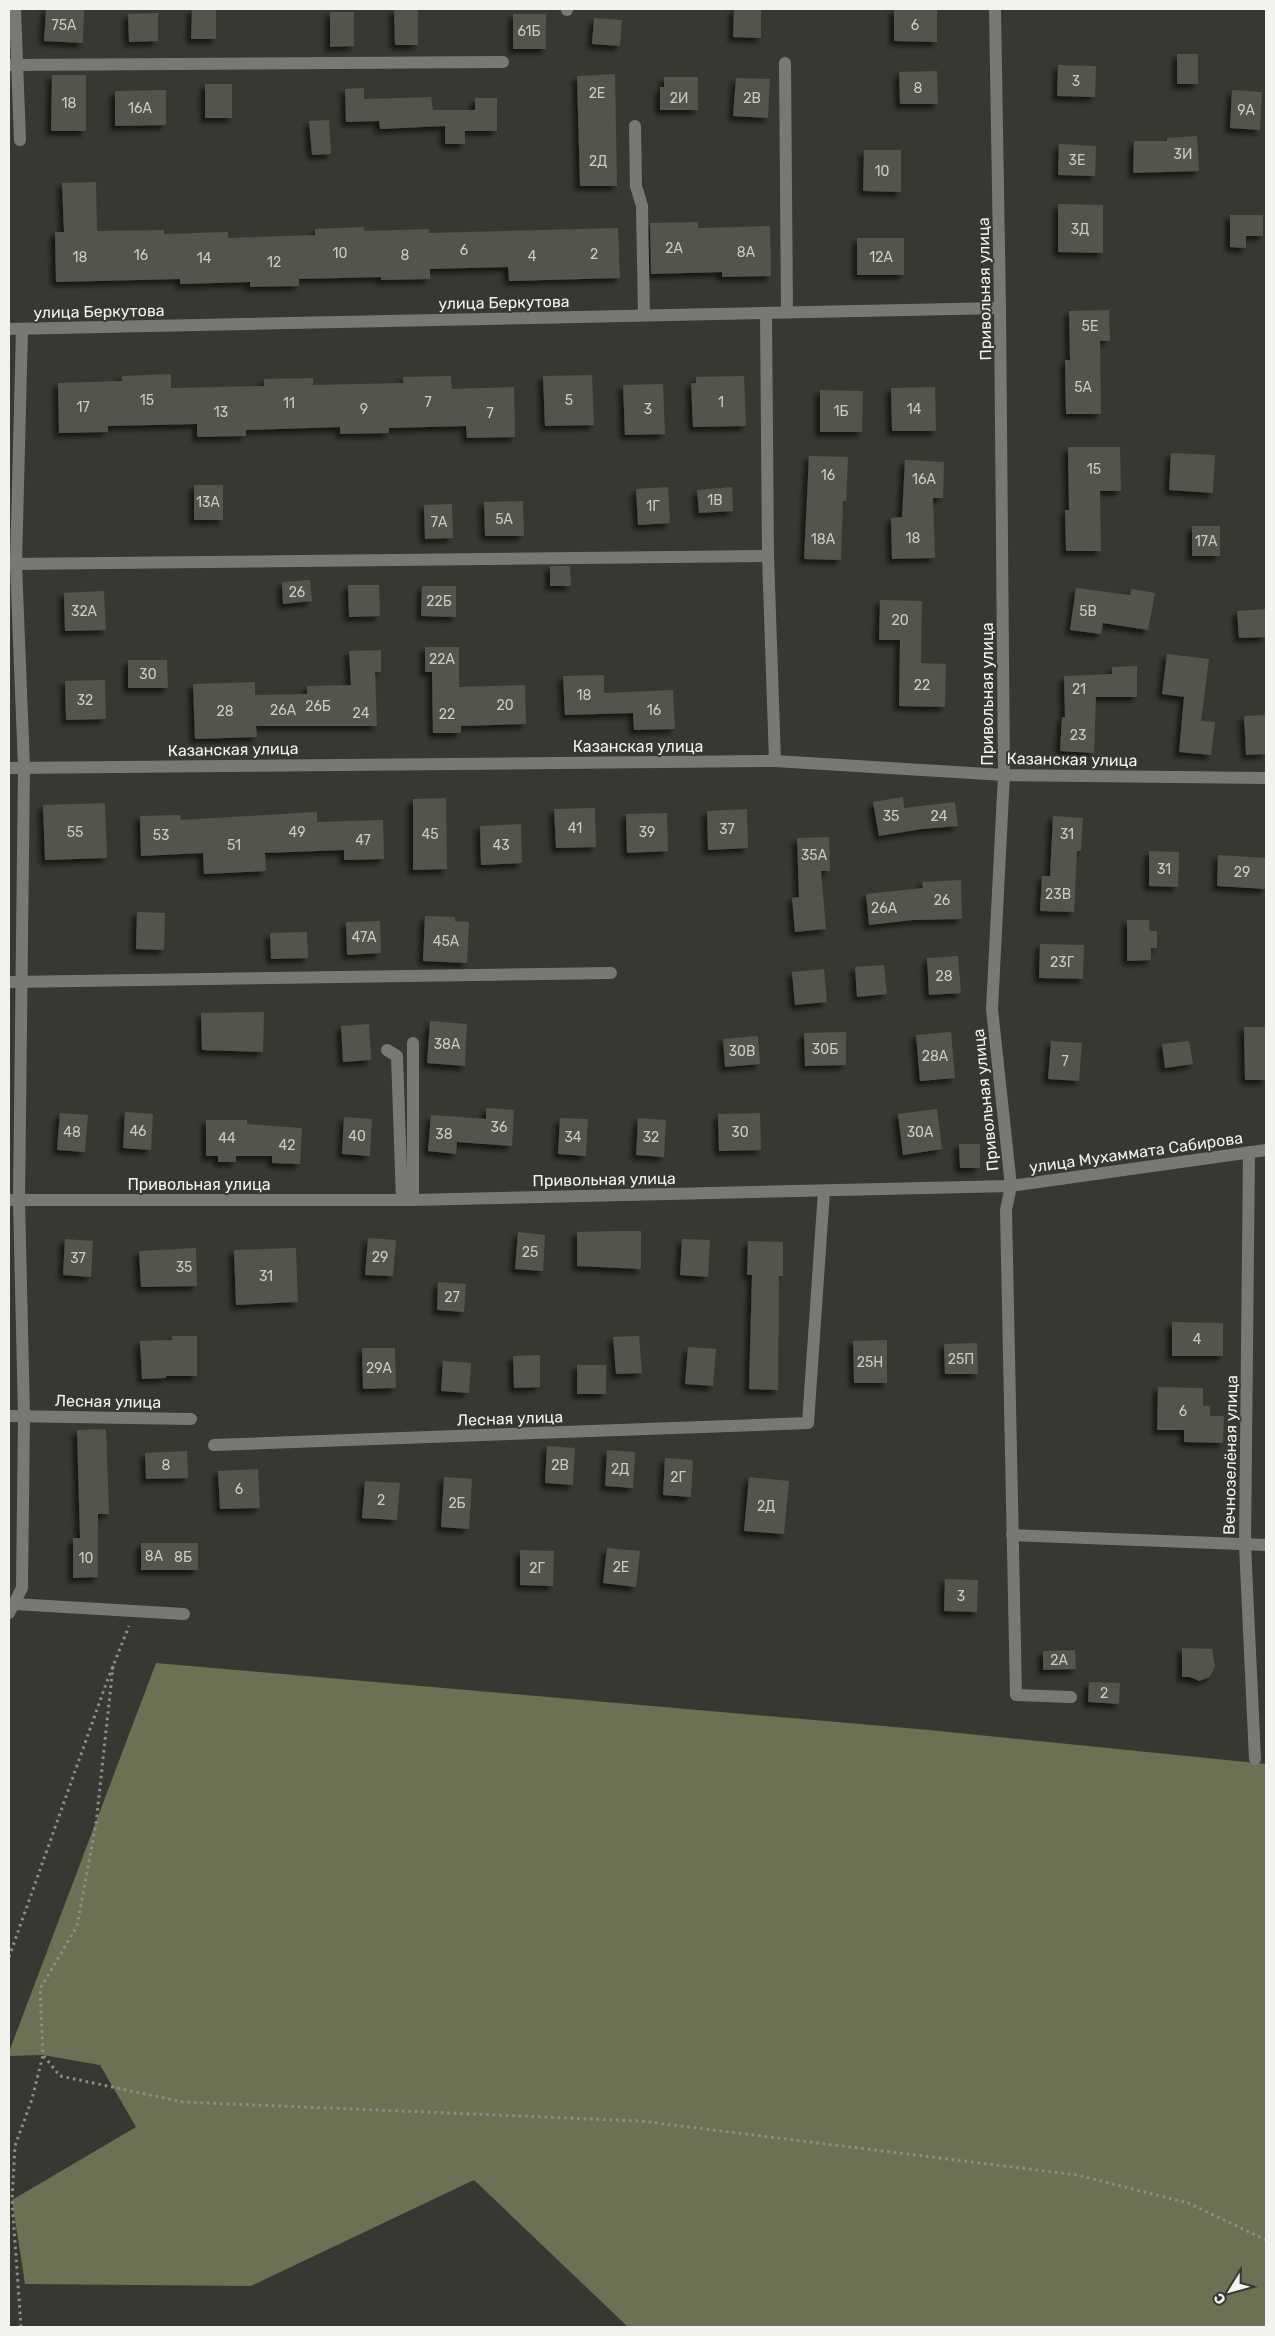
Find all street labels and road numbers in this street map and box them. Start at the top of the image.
street label: Привольная улица [974,217,995,361]
street label: улица Беркутова [438,292,570,313]
street label: улица Беркутова [33,301,165,322]
street label: Привольная улица [978,622,997,766]
street label: Казанская улица [573,737,703,756]
street label: Казанская улица [167,739,299,760]
street label: Казанская улица [1006,749,1138,770]
street label: Привольная улица [969,1028,1002,1172]
street label: улица Мухаммата Сабирова [1028,1128,1244,1177]
street label: Привольная улица [532,1169,676,1190]
street label: Привольная улица [127,1175,271,1194]
street label: Вечнозелёная улица [1220,1375,1241,1535]
street label: Лесная улица [55,1391,161,1412]
street label: Лесная улица [457,1407,563,1430]

